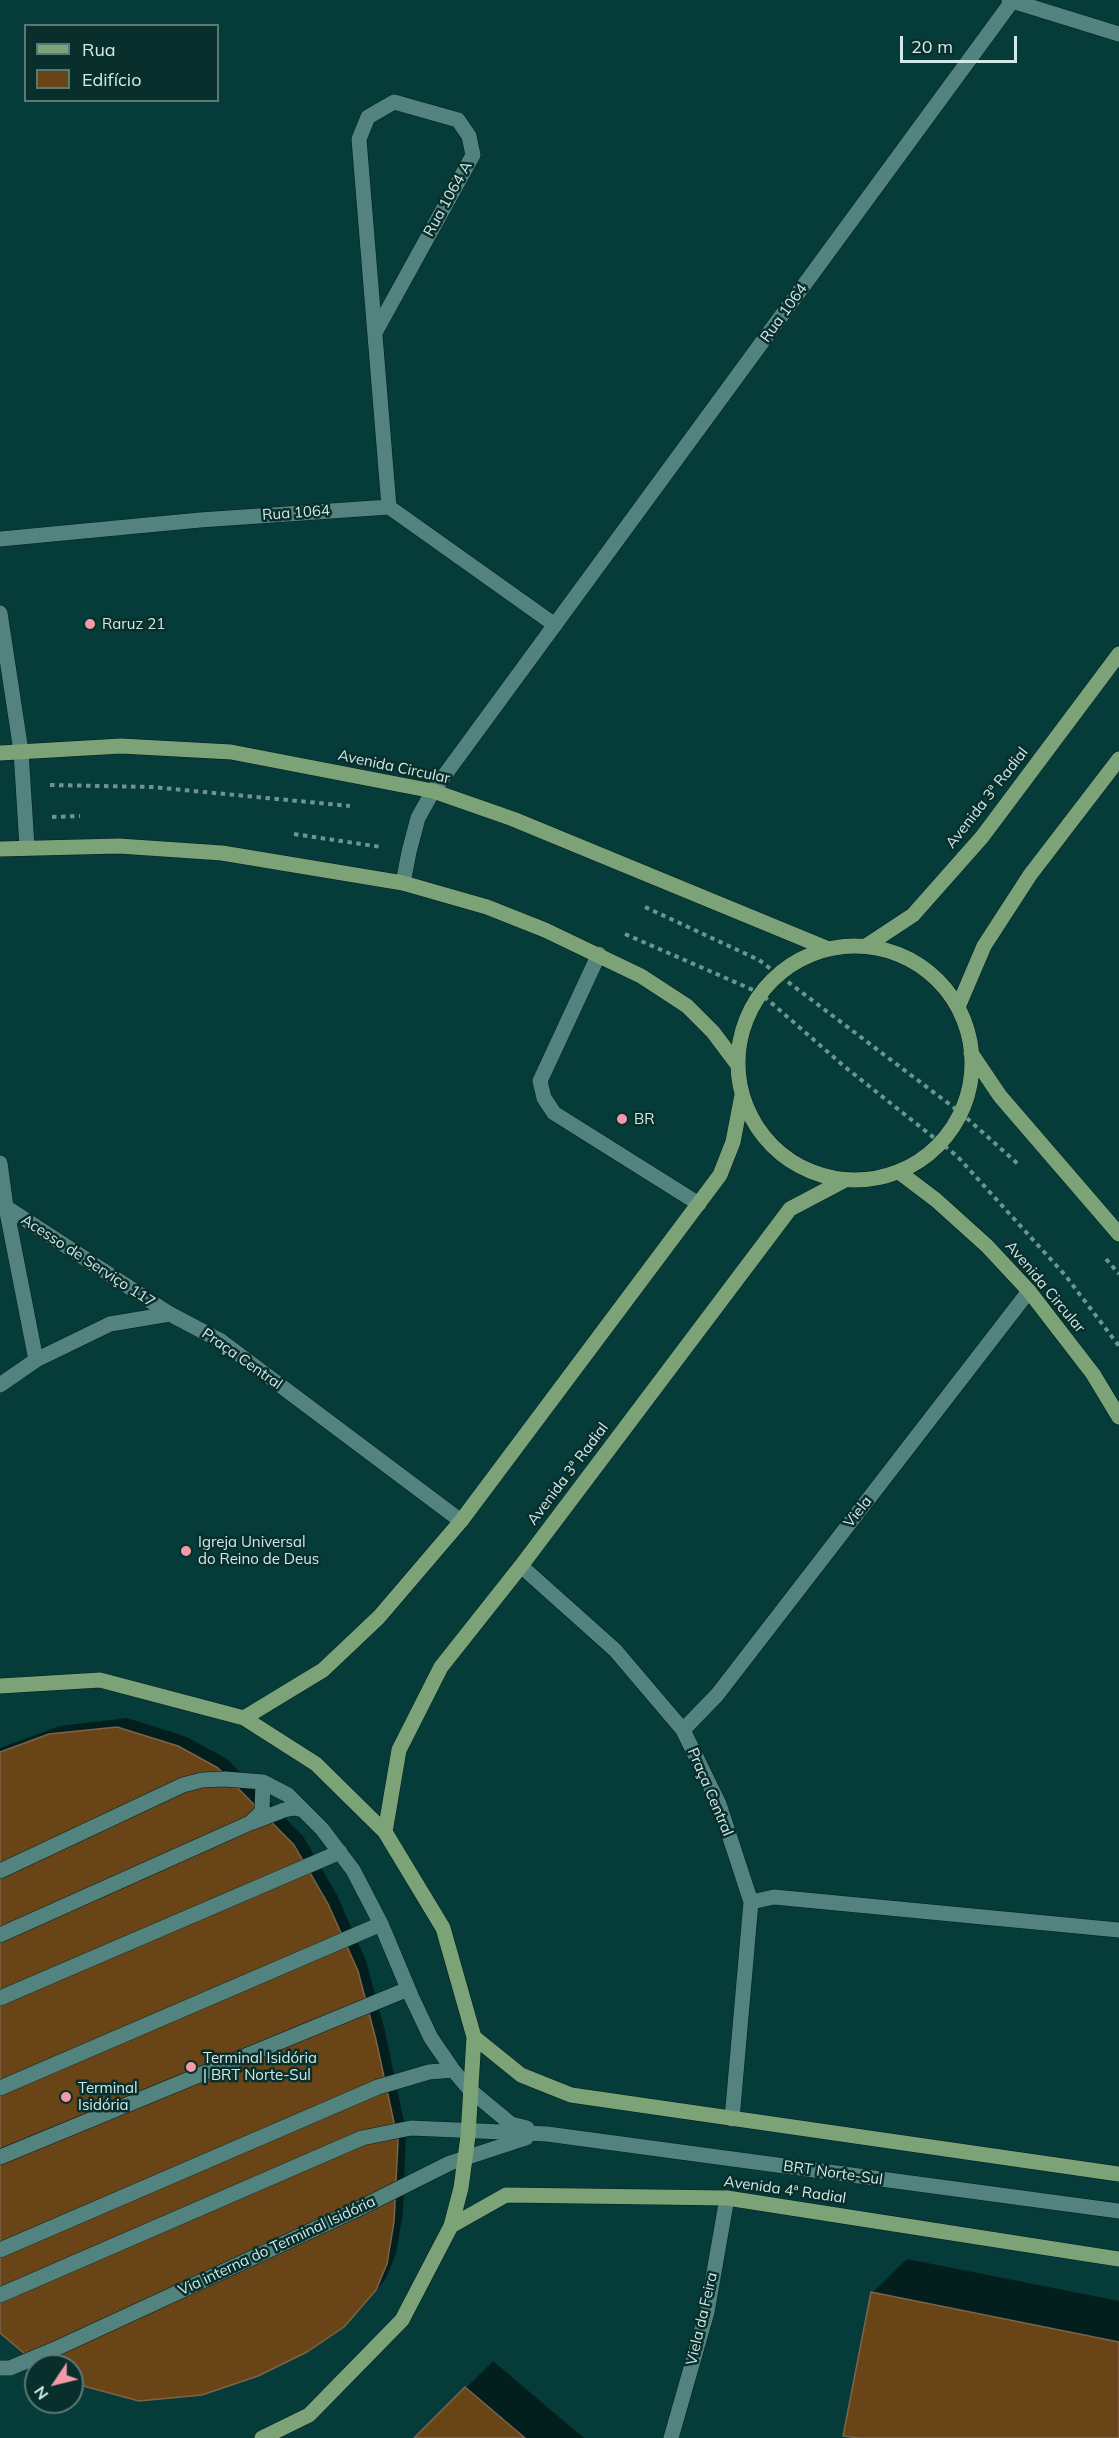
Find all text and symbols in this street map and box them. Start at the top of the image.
legend [24,24,219,102]
scale bar [903,24,1020,62]
text: 20 m [911,35,953,58]
text: Rua [82,38,116,61]
text: Edifício [82,68,141,91]
street label: Rua 1064 A [420,158,476,240]
street label: Rua 1064 [757,280,811,346]
street label: Rua 1064 [261,502,331,524]
place label: Raruz 21 [102,615,165,633]
marker: Raruz 21 [83,617,97,631]
street label: Avenida 3ª Radial [942,744,1032,852]
street label: Avenida Circular [336,746,452,788]
place label: BR [634,1110,655,1128]
marker: BR [615,1112,629,1126]
street label: Acesso de Serviço 117 [17,1211,159,1311]
street label: Avenida Circular [1001,1237,1089,1337]
street label: Praça Central [198,1325,286,1393]
street label: Avenida 3ª Radial [524,1419,612,1529]
street label: Viela [840,1493,876,1531]
place label: Igreja Universal do Reino de Deus [198,1533,319,1568]
marker: Igreja Universal do Reino de Deus [179,1544,193,1558]
street label: Praça Central [683,1745,737,1839]
place label: Terminal Isidória | BRT Norte-Sul [203,2049,317,2084]
marker: Terminal Isidória | BRT Norte-Sul [184,2060,198,2074]
place label: Terminal Isidória [78,2079,138,2114]
marker: Terminal Isidória [59,2090,73,2104]
street label: BRT Norte-Sul [782,2157,884,2189]
street label: Avenida 4ª Radial [723,2173,847,2207]
street label: Via interna do Terminal Isidória [176,2192,378,2300]
street label: Viela da Feira [683,2271,721,2367]
north arrow [24,2354,84,2414]
text: N [29,2382,53,2404]

